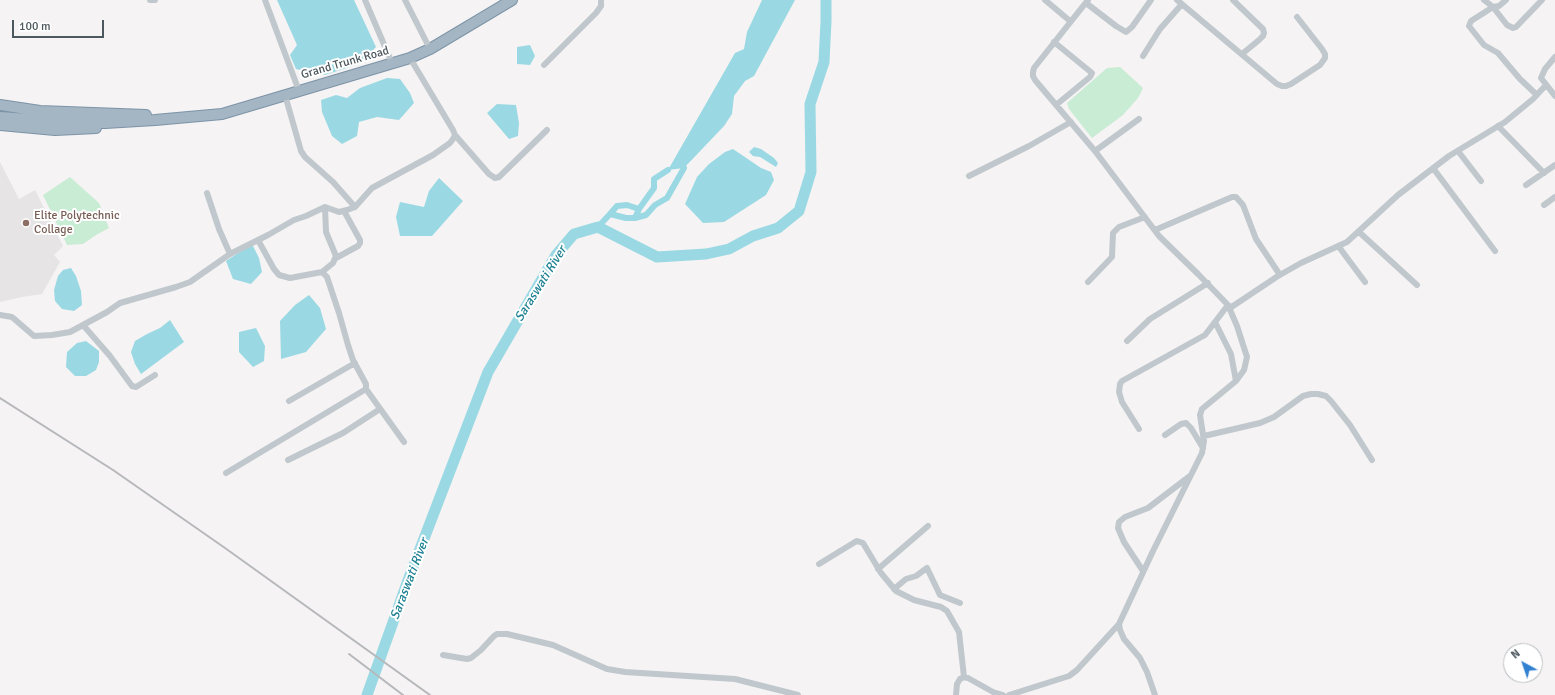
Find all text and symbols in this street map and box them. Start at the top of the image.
scale bar [14,12,106,38]
text: 100 m [19,19,51,34]
street label: Grand Trunk Road [299,44,391,82]
place label: Elite Polytechnic Collage [34,209,120,237]
marker: Elite Polytechnic Collage [21,218,31,228]
water label: Saraswati River [512,244,570,324]
water label: Saraswati River [387,536,433,622]
north arrow [1503,643,1543,683]
text: N [1508,647,1523,662]

